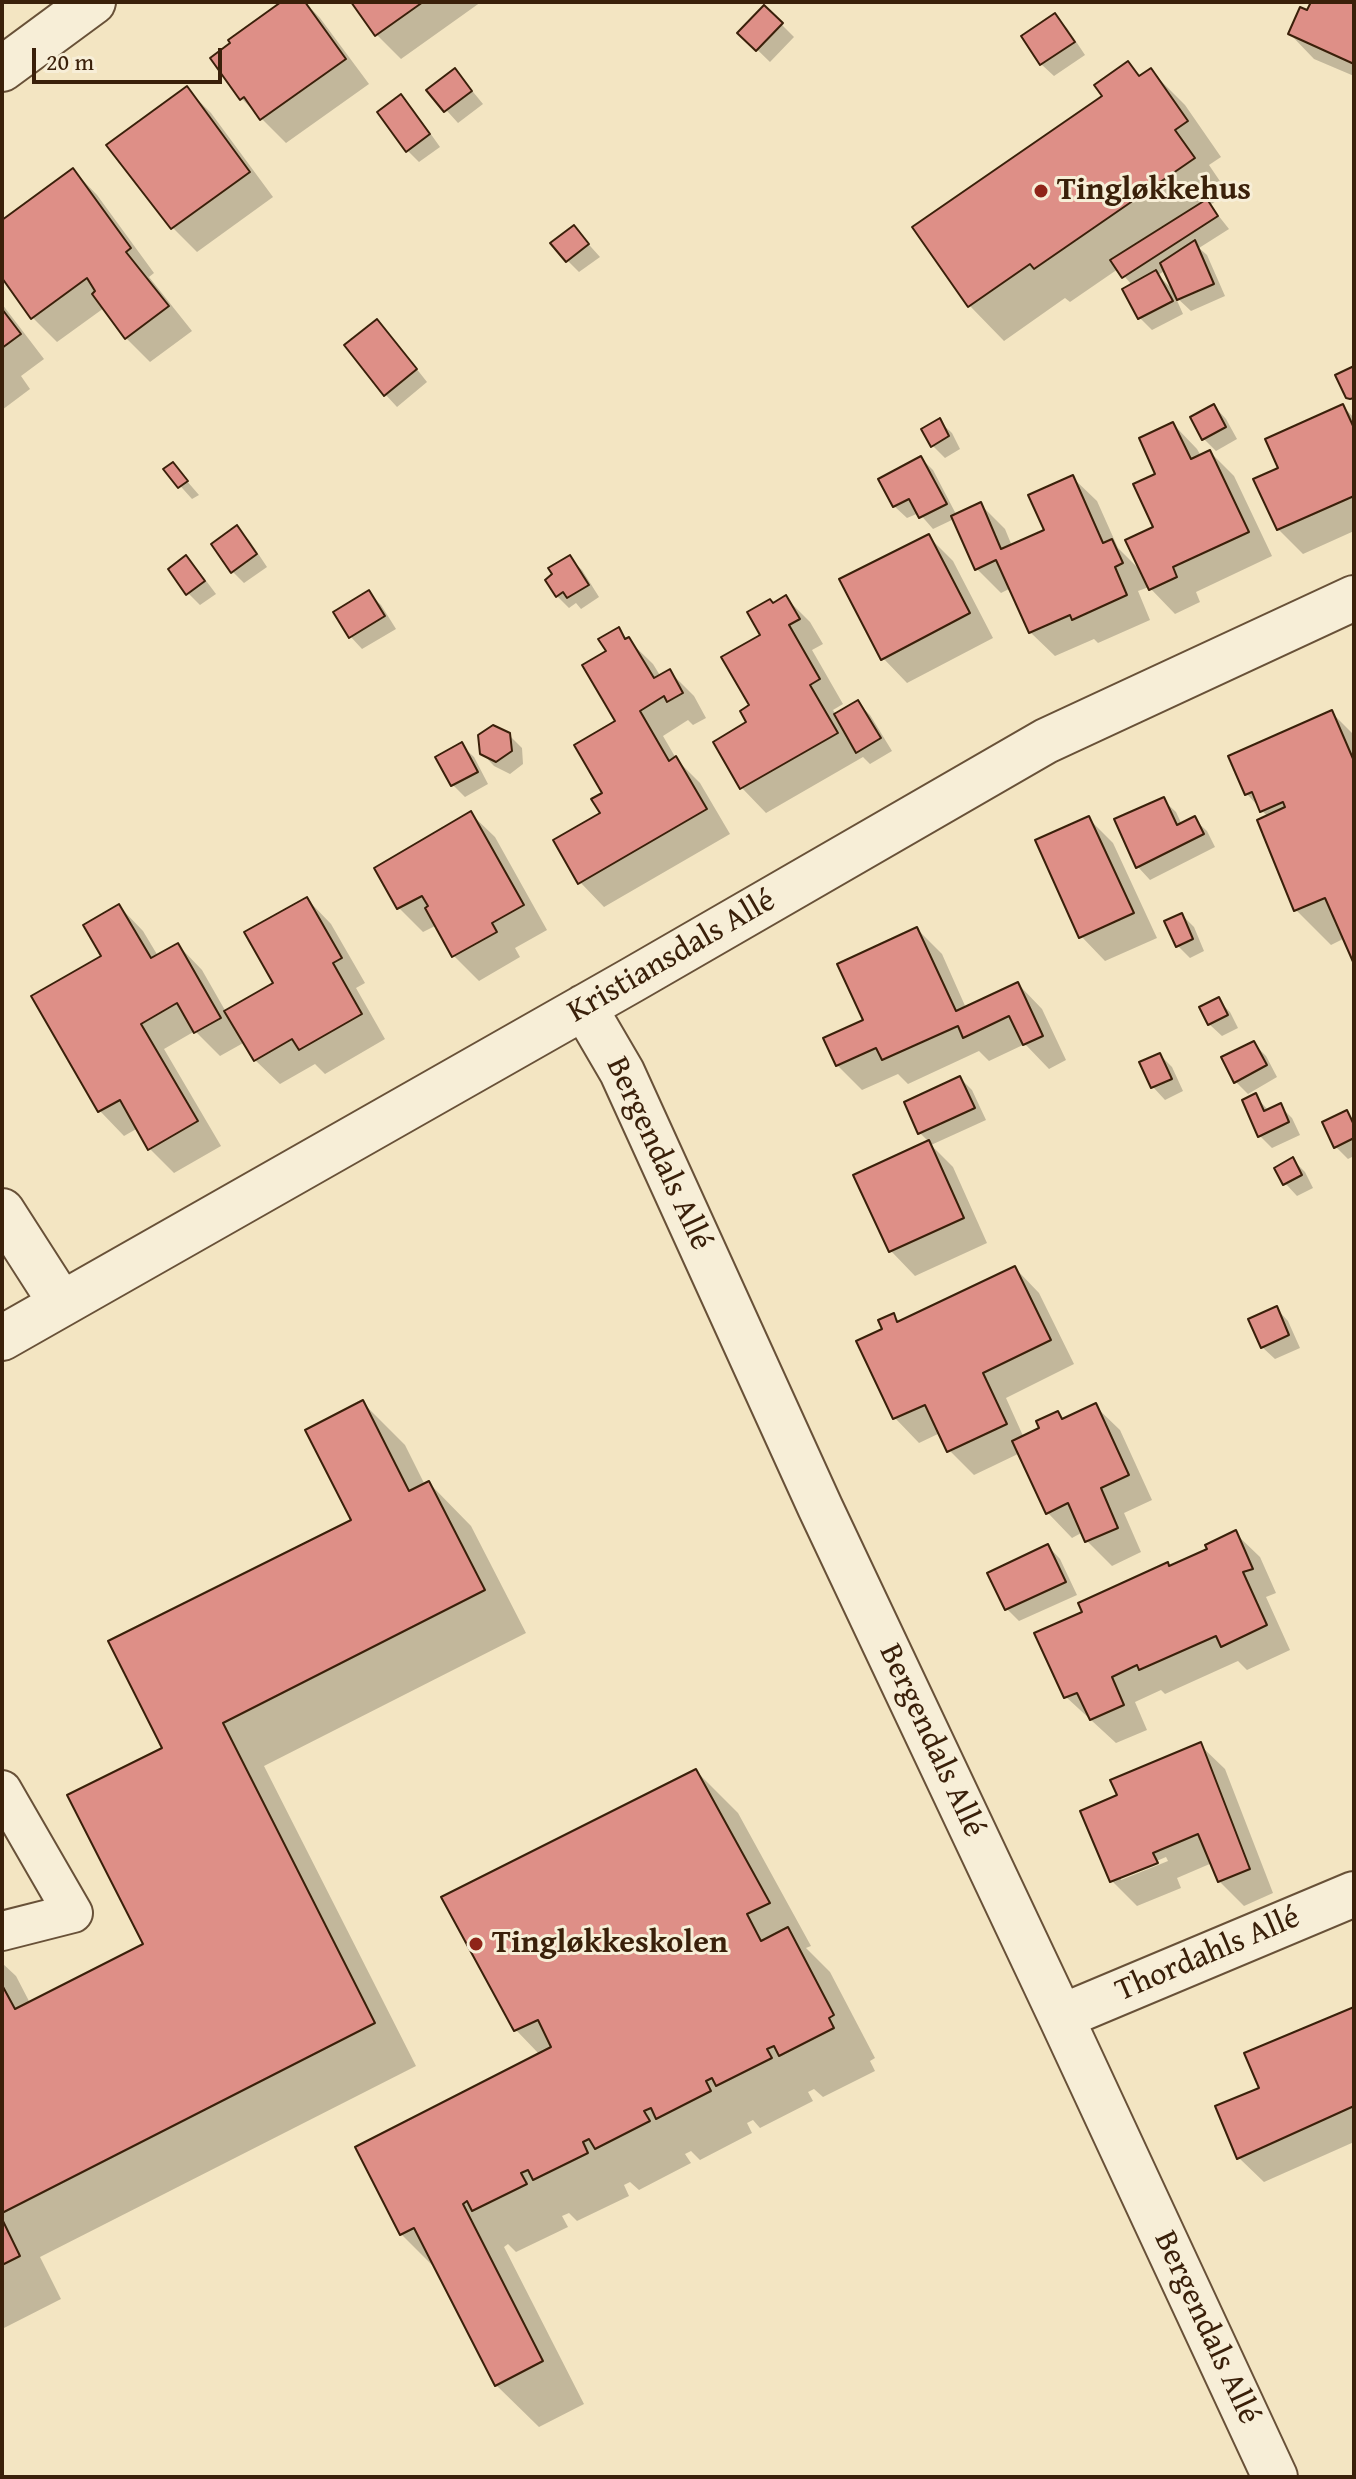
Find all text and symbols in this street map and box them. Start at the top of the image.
scale bar [36,32,226,82]
text: 20 m [46,44,94,79]
place label: Tingløkkehus [1057,172,1251,210]
marker: Tingløkkehus [1032,182,1050,200]
street label: Kristiansdals Allé [561,882,783,1032]
street label: Bergendals Allé [597,1051,719,1257]
street label: Bergendals Allé [870,1638,992,1844]
street label: Thordahls Allé [1110,1899,1306,2011]
place label: Tingløkkeskolen [492,1925,728,1963]
marker: Tingløkkeskolen [467,1935,485,1953]
street label: Bergendals Allé [1145,2225,1267,2431]

